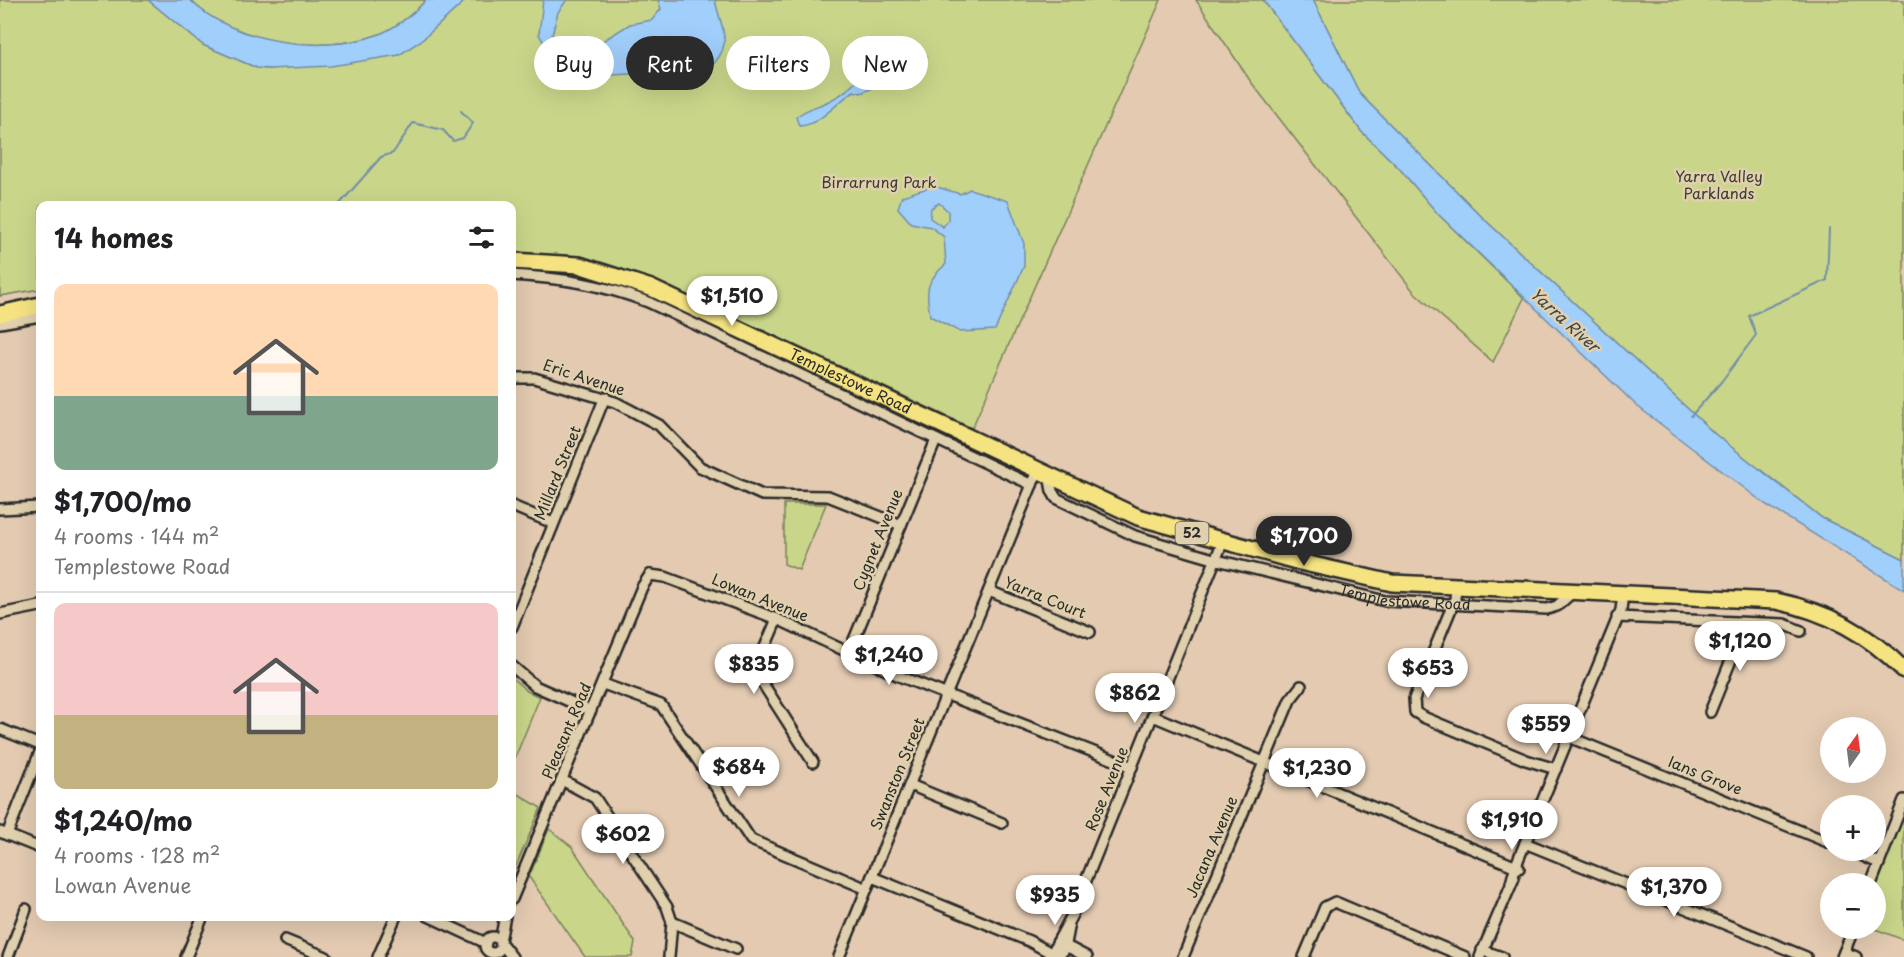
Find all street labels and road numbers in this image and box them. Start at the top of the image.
street label: Templestowe Road [786,342,916,419]
street label: Eric Avenue [540,353,628,401]
street label: Millard Street [527,422,586,523]
street label: Cygnet Avenue [846,485,907,594]
road number: 52 [1176,522,1208,544]
street label: Lowan Avenue [708,567,813,627]
street label: Yarra Court [1001,570,1090,623]
street label: Templestowe Road [1337,577,1471,615]
street label: Pleasant Road [535,679,596,782]
street label: Swanston Street [864,714,930,833]
street label: Rose Avenue [1078,743,1133,834]
street label: Ians Grove [1665,749,1746,800]
street label: Jacana Avenue [1179,792,1242,901]

